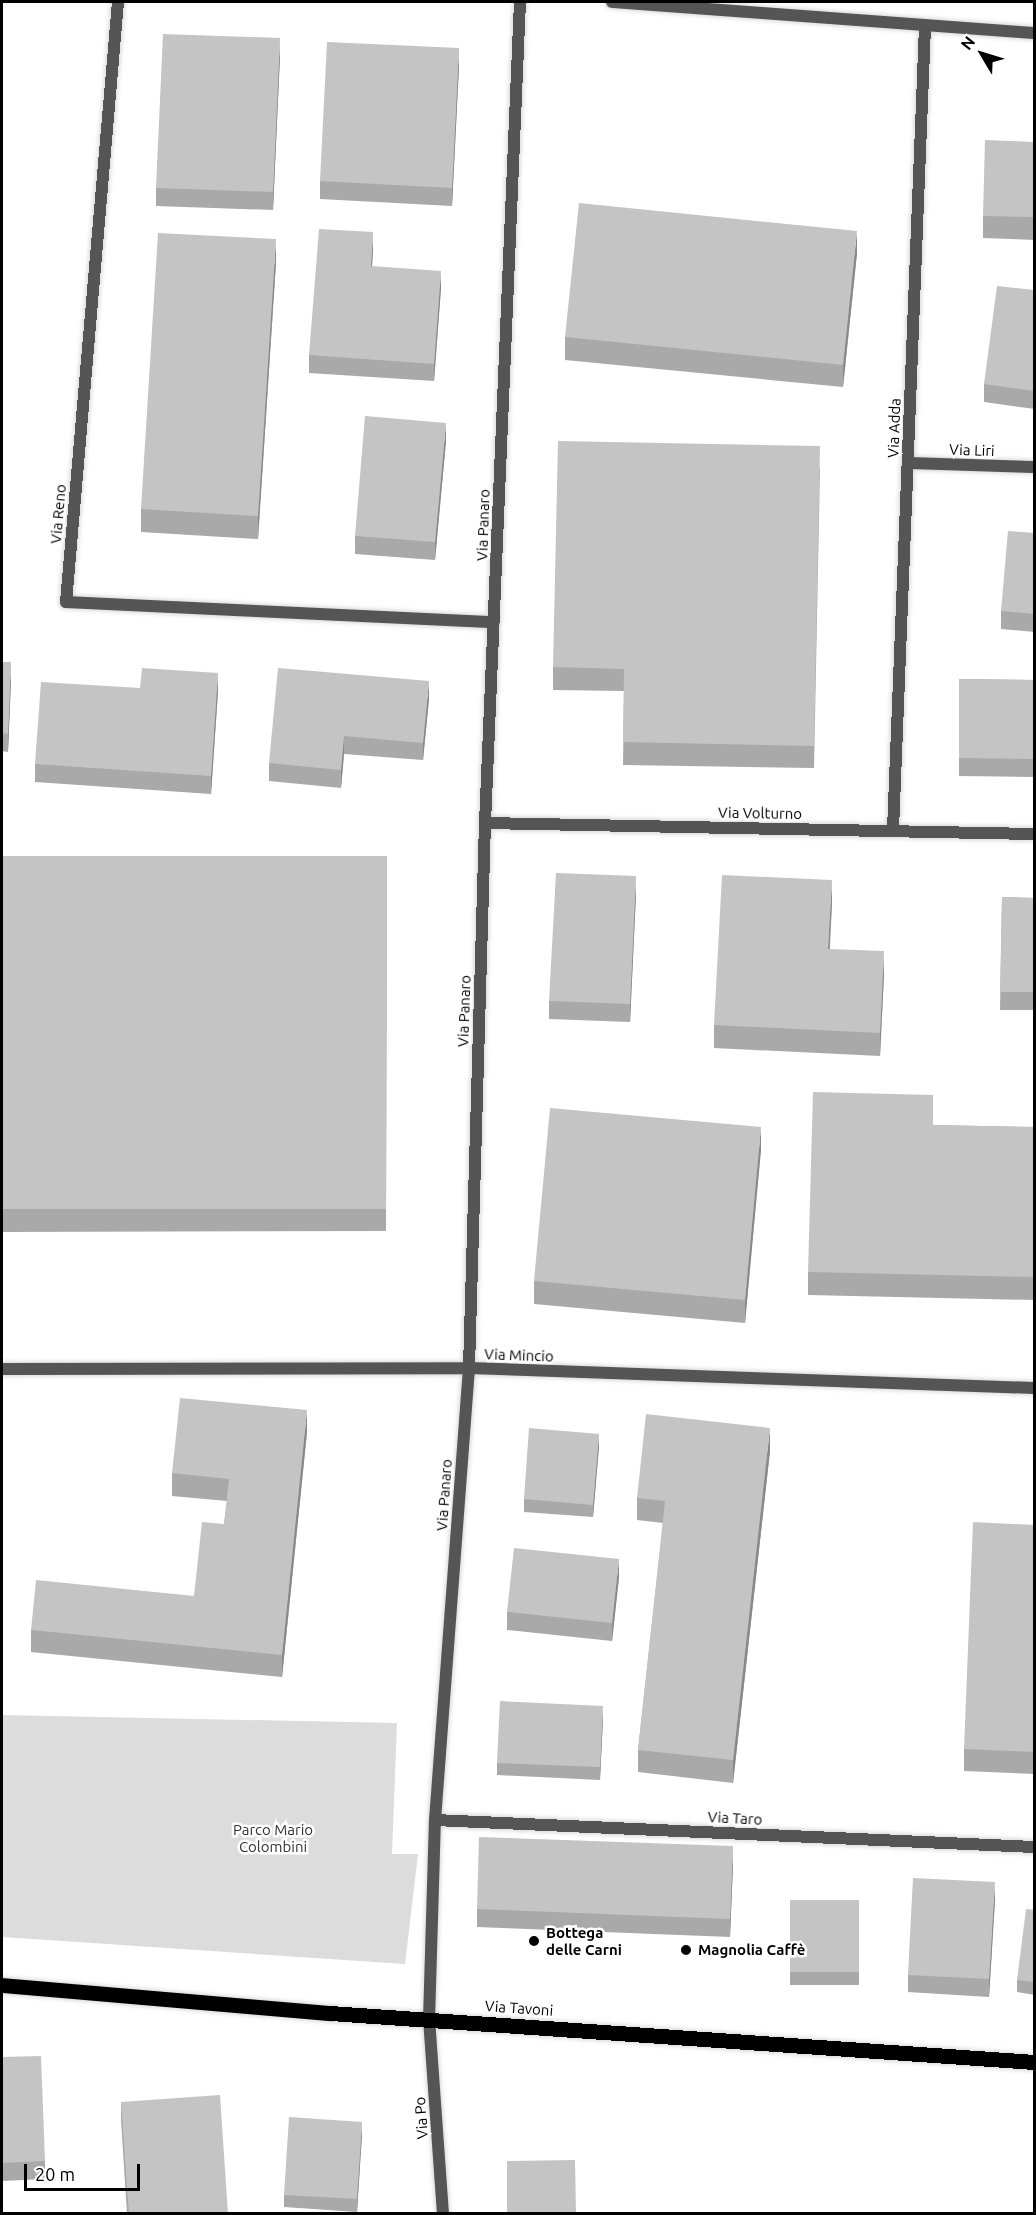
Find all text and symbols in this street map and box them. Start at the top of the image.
north arrow [952,24,1012,84]
text: N [957,33,979,53]
street label: Via Adda [884,398,904,458]
street label: Via Liri [949,440,995,460]
street label: Via Reno [46,483,70,545]
street label: Via Panaro [473,489,493,561]
street label: Via Volturno [718,803,802,823]
street label: Via Panaro [454,975,474,1047]
street label: Via Mincio [484,1345,554,1365]
street label: Via Panaro [433,1458,455,1532]
street label: Via Taro [707,1808,763,1828]
park label: Parco Mario Colombini [233,1820,313,1855]
place label: Bottega delle Carni [546,1923,622,1958]
marker: Bottega delle Carni [527,1934,541,1948]
place label: Magnolia Caffè [698,1941,805,1959]
marker: Magnolia Caffè [679,1943,693,1957]
street label: Via Tavoni [484,1997,554,2019]
street label: Via Po [411,2096,431,2140]
scale bar [27,2152,142,2190]
text: 20 m [35,2164,75,2184]

